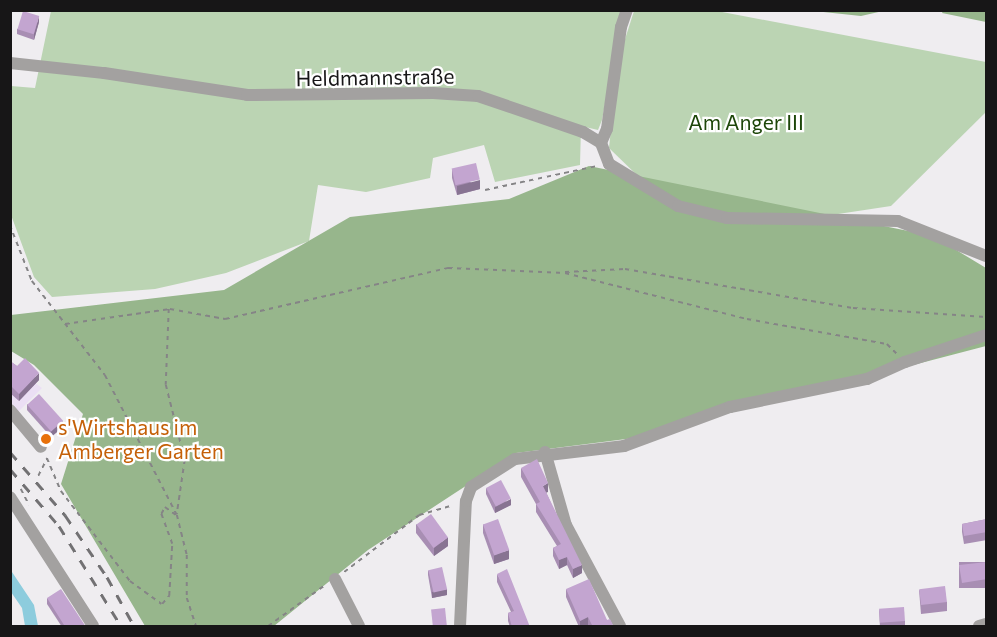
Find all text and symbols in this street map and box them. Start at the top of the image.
street label: Heldmannstraße [295,63,455,91]
park label: Am Anger III [688,109,804,135]
place label: s'Wirtshaus im Amberger Garten [58,414,224,464]
marker: s'Wirtshaus im Amberger Garten [39,432,53,446]

